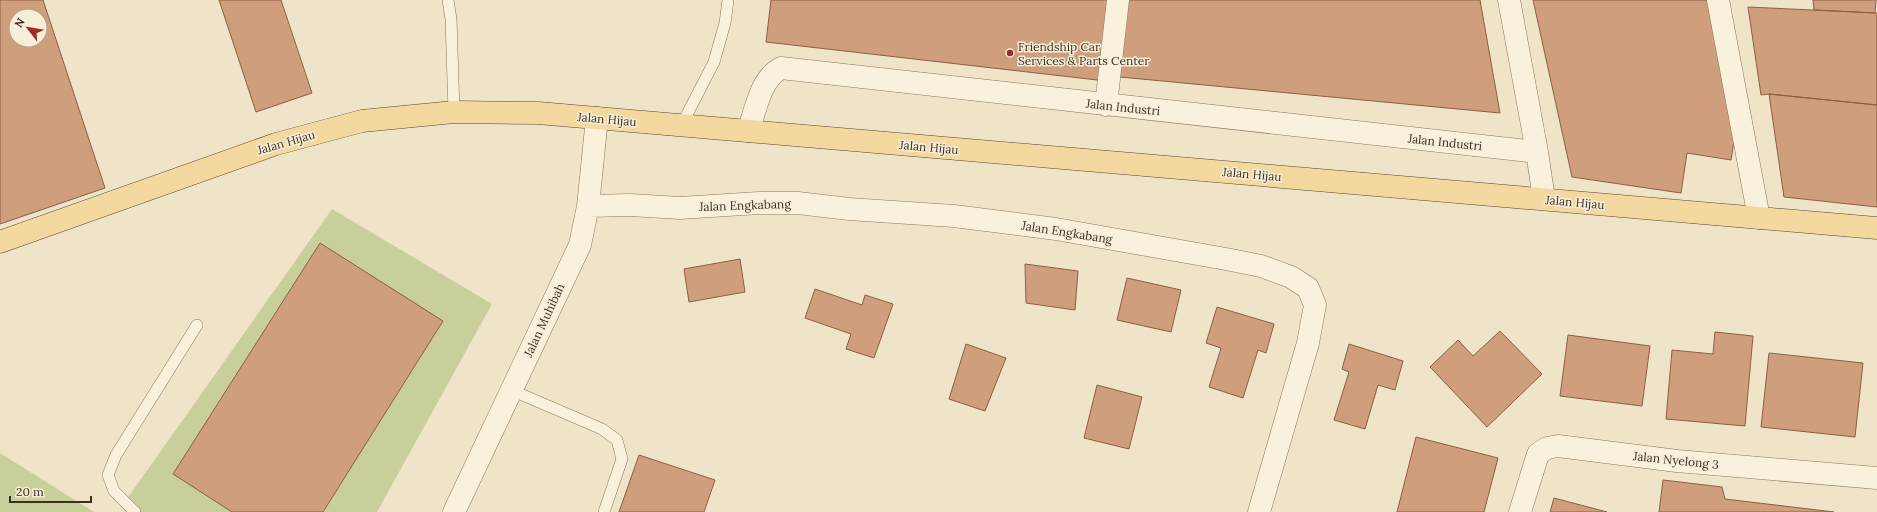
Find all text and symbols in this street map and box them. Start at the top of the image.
north arrow [8,8,48,48]
text: N [11,15,28,30]
place label: Friendship Car Services & Parts Center [1018,39,1150,68]
marker: Friendship Car Services & Parts Center [1005,48,1015,58]
street label: Jalan Industri [1084,96,1161,118]
street label: Jalan Hijau [576,109,637,129]
street label: Jalan Hijau [254,127,317,158]
street label: Jalan Industri [1406,131,1483,153]
street label: Jalan Hijau [898,137,959,157]
street label: Jalan Hijau [1221,164,1282,184]
street label: Jalan Hijau [1544,192,1605,212]
street label: Jalan Engkabang [698,196,791,214]
street label: Jalan Engkabang [1020,217,1114,247]
street label: Jalan Muhibah [520,281,568,360]
street label: Jalan Nyelong 3 [1631,448,1720,472]
scale bar [10,478,91,504]
text: 20 m [16,484,44,499]

